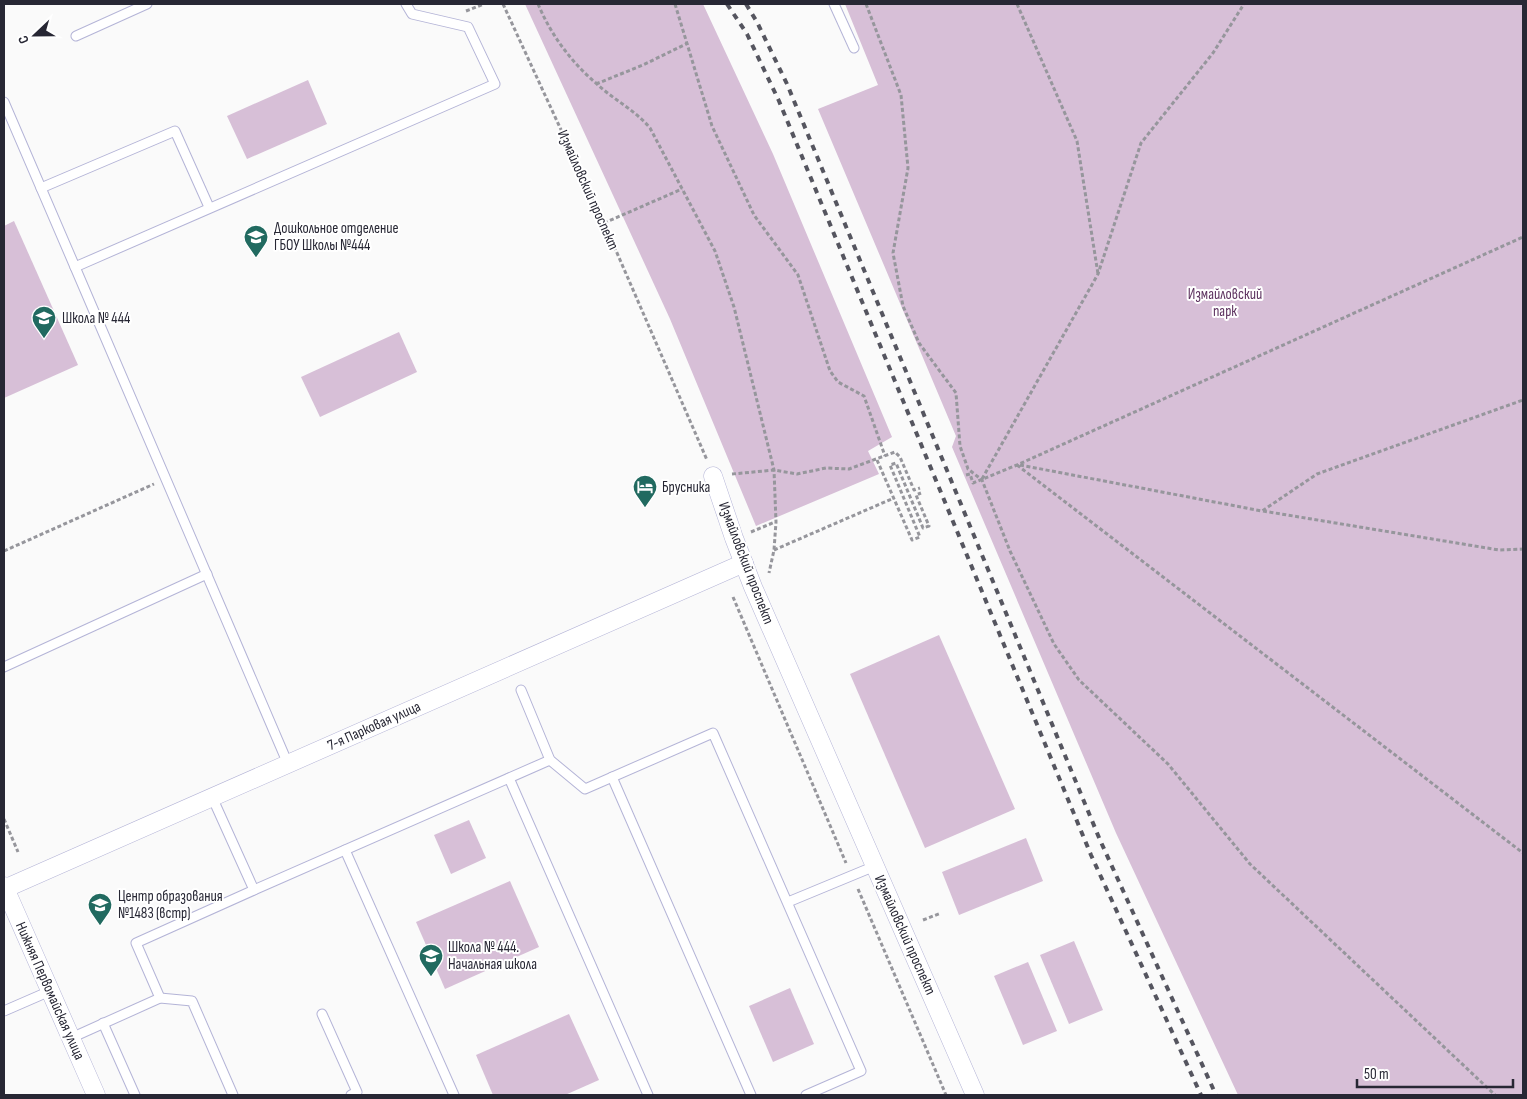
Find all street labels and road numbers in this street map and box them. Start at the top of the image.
street label: Измайловский проспект [553,127,623,253]
street label: Измайловский проспект [714,499,778,627]
street label: 7-я Парковая улица [325,697,424,755]
street label: Измайловский проспект [870,872,940,998]
street label: Нижняя Первомайская улица [11,919,89,1063]

